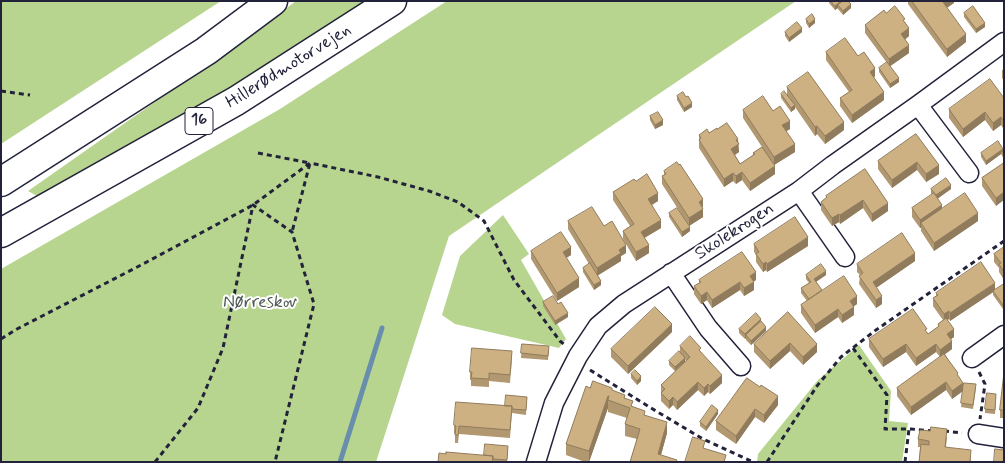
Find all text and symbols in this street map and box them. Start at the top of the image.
street label: Hillerødmotorvejen [222,20,356,114]
road number: 16 [185,108,213,134]
street label: Skolekrogen [691,198,779,266]
park label: Nørreskov [223,292,297,314]

